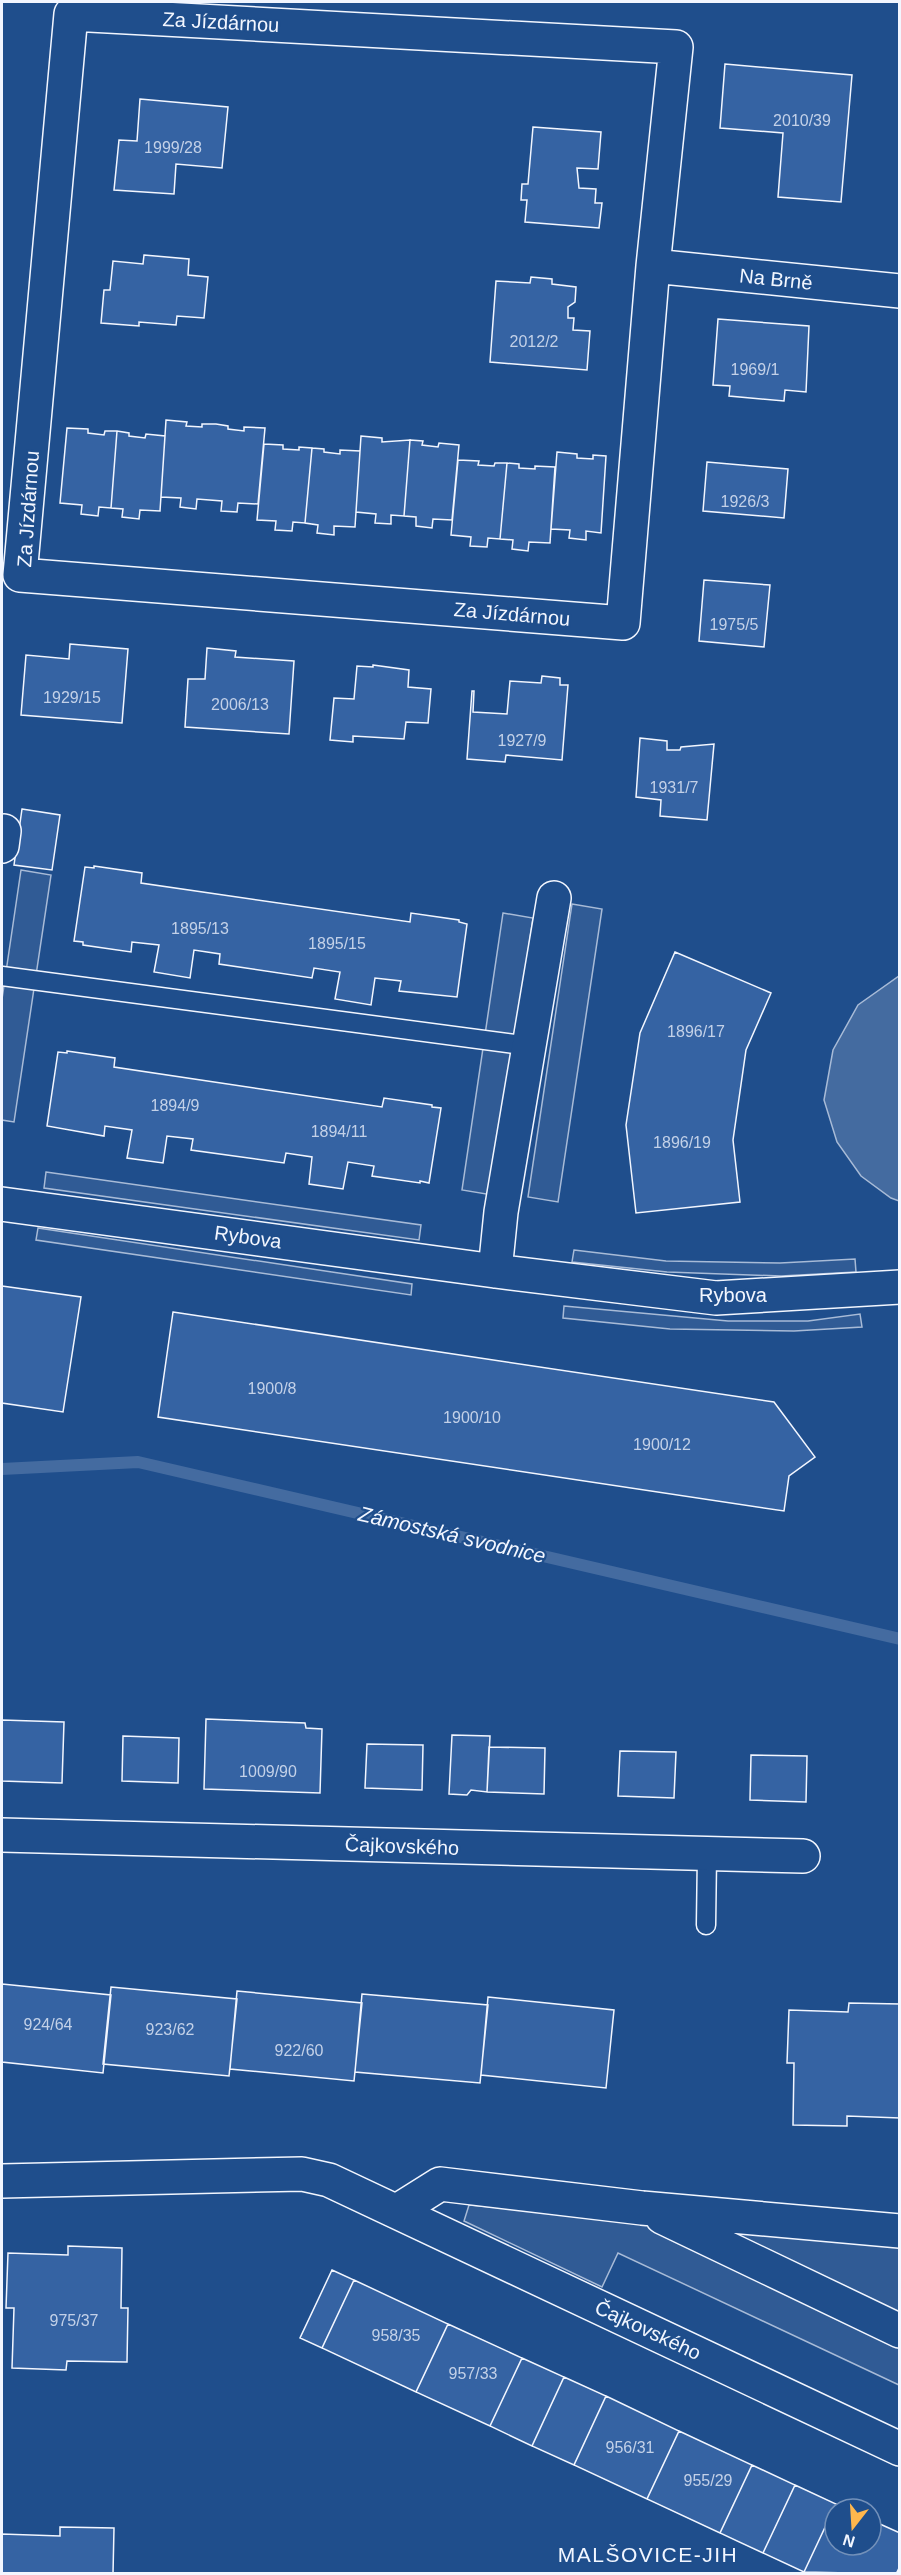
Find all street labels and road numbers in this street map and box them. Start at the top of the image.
street label: Za Jízdárnou [162,8,280,36]
street label: Na Brně [738,264,814,294]
street label: Za Jízdárnou [13,450,43,568]
street label: Za Jízdárnou [453,598,571,630]
street label: Rybova [213,1221,284,1253]
street label: Rybova [699,1284,768,1306]
street label: Čajkovského [344,1833,460,1859]
street label: Čajkovského [591,2296,705,2364]

